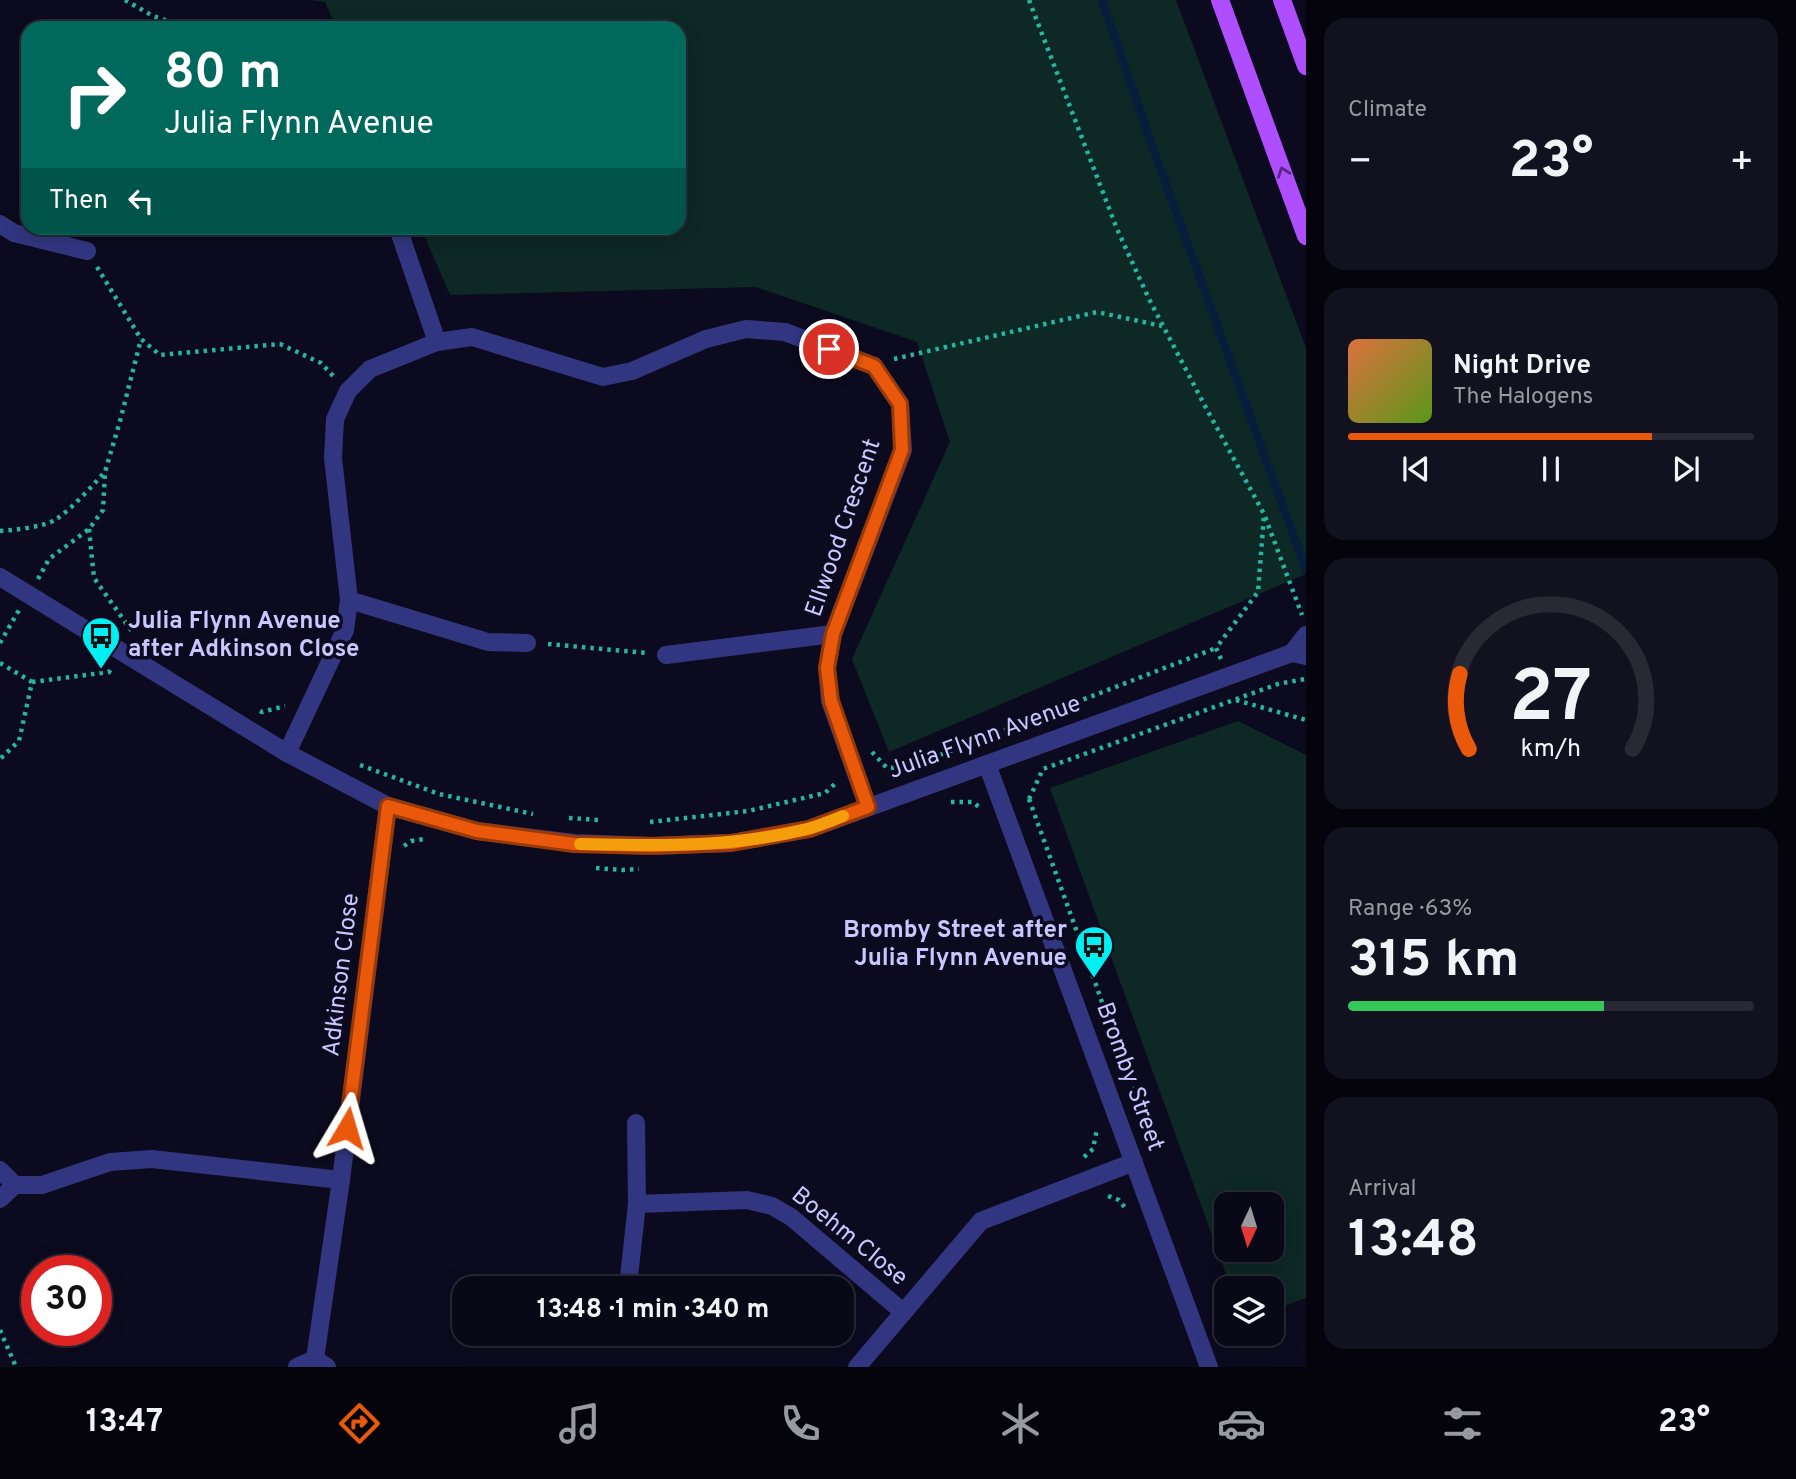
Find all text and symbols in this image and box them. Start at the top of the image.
text: 80 m [164,44,281,106]
icon: right [49,49,140,140]
text: Climate [1348,96,1427,125]
text: Julia Flynn Avenue [164,105,434,145]
text: 23° [1509,130,1593,196]
text: − [1348,139,1373,188]
text: + [1729,139,1754,188]
one-way arrow [1277,167,1291,179]
icon: left [122,182,160,220]
text: Then [49,185,108,218]
pin [799,319,859,379]
icon: arrive [810,330,848,368]
text: Night Drive [1453,350,1591,383]
text: The Halogens [1453,383,1593,412]
street label: Ellwood Crescent [800,435,888,621]
icon: previous [1397,450,1435,488]
icon: pause [1532,450,1570,488]
icon: next [1667,450,1705,488]
place label: Julia Flynn Avenue after Adkinson Close [128,607,359,665]
bus stop icon: Julia Flynn Avenue after Adkinson Close [80,615,122,670]
text: 27 [1510,656,1592,748]
street label: Julia Flynn Avenue [885,689,1085,787]
text: km/h [1521,734,1581,766]
street label: Adkinson Close [317,892,367,1058]
text: Range · 63% [1348,895,1472,924]
place label: Bromby Street after Julia Flynn Avenue [843,916,1067,974]
bus stop icon: Bromby Street after Julia Flynn Avenue [1073,924,1115,979]
text: 315 km [1348,929,1519,995]
street label: Bromby Street [1088,999,1170,1155]
position arrow [310,1091,384,1165]
text: Arrival [1348,1175,1417,1204]
street label: Boehm Close [785,1181,913,1293]
north arrow [1214,1192,1284,1262]
map controls [1214,1192,1284,1346]
text: 13:48 [1348,1209,1479,1275]
speed limit sign: 30 [21,1255,112,1346]
button: layers [1214,1276,1284,1346]
text: 13:48 · 1 min · 340 m [537,1294,769,1327]
icon: directions [335,1399,384,1448]
icon: music [555,1399,604,1448]
icon: phone [776,1399,825,1448]
icon: climate [996,1399,1045,1448]
icon: car [1217,1399,1266,1448]
icon: filters [1438,1399,1487,1448]
text: 13:47 [86,1403,163,1443]
text: 23° [1658,1403,1710,1443]

